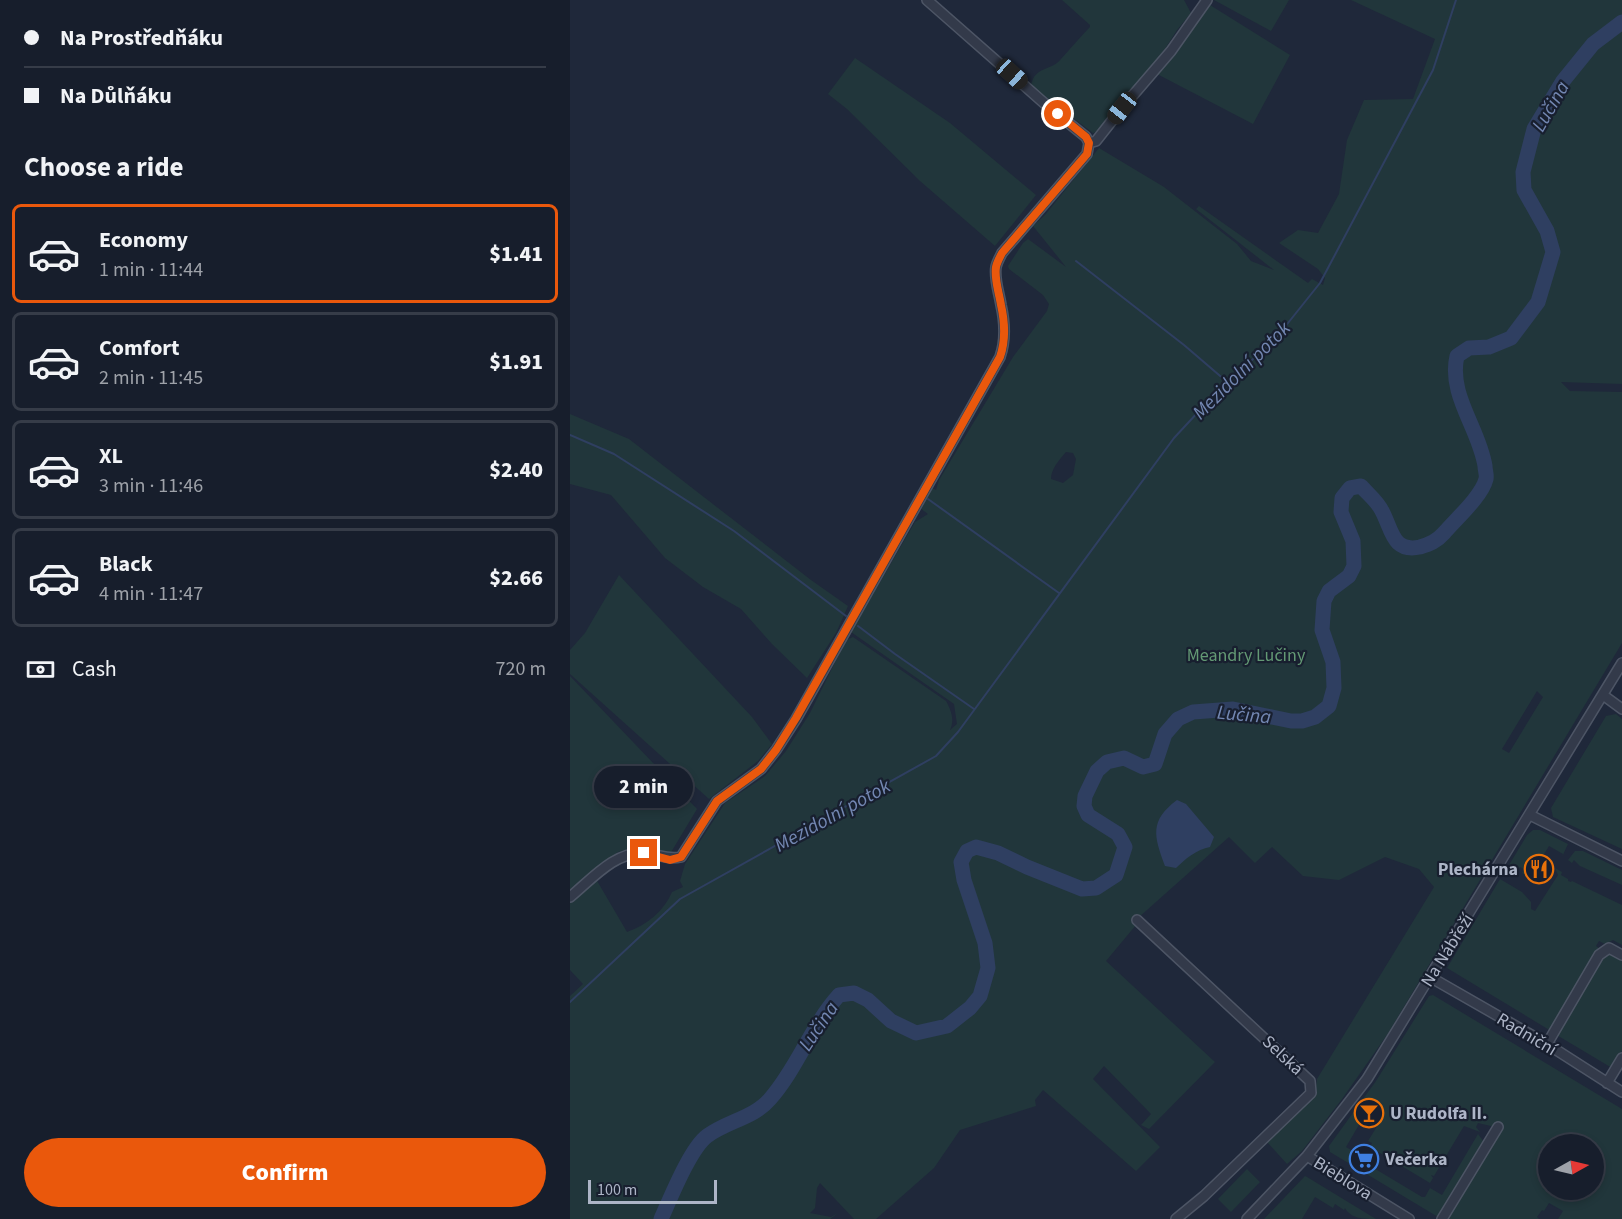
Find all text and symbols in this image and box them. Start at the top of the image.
text: Na Prostředňáku [60,22,223,54]
car [993,55,1031,93]
water label: Lučina [1525,76,1577,137]
text: Na Důlňáku [60,80,172,112]
car [1104,88,1140,128]
route start [1044,100,1071,127]
text: Choose a ride [24,148,184,187]
text: Economy [99,224,188,256]
icon: car [27,227,81,281]
text: $1.41 [489,238,543,270]
text: 1 min · 11:44 [99,256,203,284]
water label: Mezidolní potok [1186,315,1297,426]
text: Comfort [99,332,180,364]
icon: car [27,335,81,389]
text: $1.91 [489,346,543,378]
text: 2 min · 11:45 [99,364,203,392]
text: XL [99,440,123,472]
icon: car [27,443,81,497]
text: $2.40 [489,454,543,486]
text: 3 min · 11:46 [99,472,203,500]
text: Black [99,548,153,580]
icon: car [27,551,81,605]
text: $2.66 [489,562,543,594]
text: 4 min · 11:47 [99,580,203,608]
park label: Meandry Lučiny [1187,643,1306,668]
icon: cash [24,653,57,686]
text: Cash [72,653,117,685]
text: 720 m [496,655,546,683]
water label: Lučina [1216,699,1272,731]
callout: 2 min [595,766,694,808]
water label: Mezidolní potok [769,772,896,859]
text: 2 min [619,773,668,801]
route end [630,839,657,866]
restaurant icon: Plechárna [1523,853,1555,885]
place label: Plechárna [1438,857,1518,882]
street label: Na Nábřeží [1415,908,1480,992]
water label: Lučina [792,996,846,1057]
street label: Radniční [1492,1007,1562,1062]
street label: Selská [1256,1030,1309,1081]
bar icon: U Rudolfa II. [1353,1097,1385,1129]
place label: U Rudolfa II. [1390,1101,1487,1126]
north arrow [1538,1134,1604,1200]
map controls [1538,1134,1604,1200]
button: Confirm [24,1138,546,1207]
supermarket icon: Večerka [1348,1143,1380,1175]
place label: Večerka [1384,1147,1448,1172]
street label: Bieblova [1308,1151,1377,1206]
scale bar [588,1177,717,1204]
text: 100 m [597,1179,637,1201]

